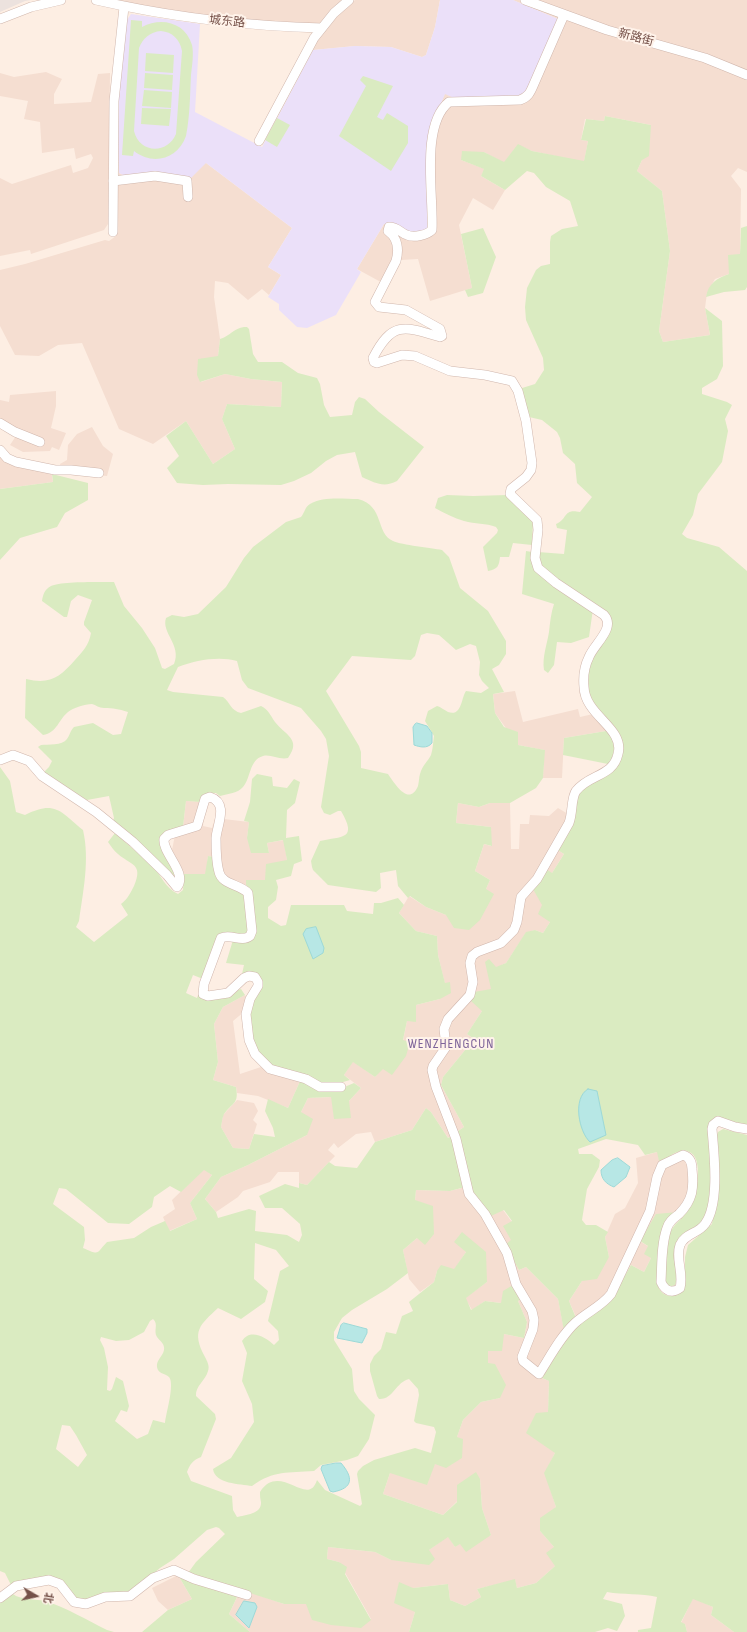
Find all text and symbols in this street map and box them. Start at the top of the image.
street label: 城东路 [208,13,246,31]
street label: 新路街 [617,26,655,50]
district label: WENZHENGCUN [408,1036,494,1052]
north arrow [16,1576,56,1616]
text: 北 [41,1592,56,1604]

